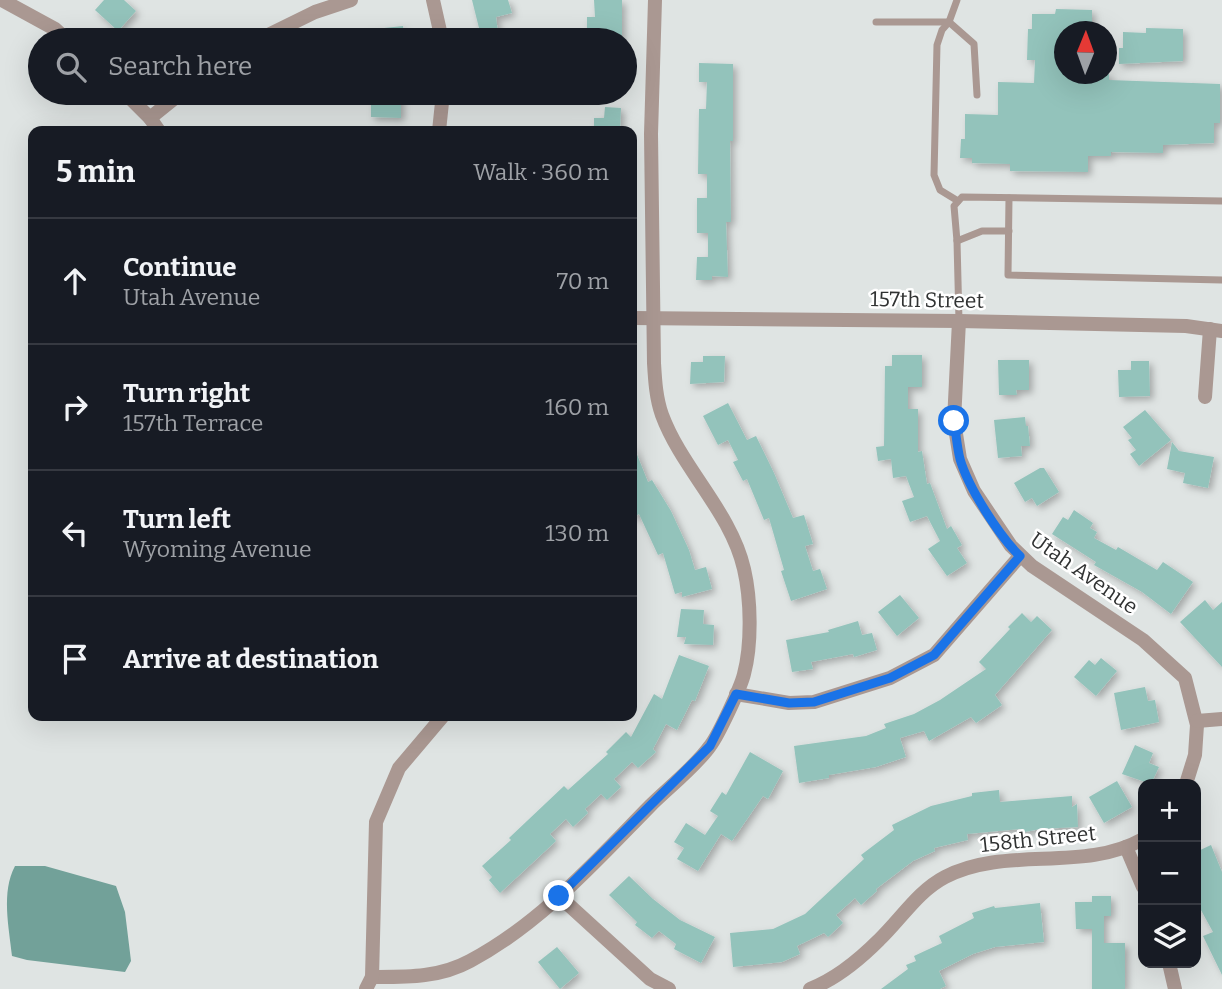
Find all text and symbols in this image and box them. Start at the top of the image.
north arrow [1054,21,1117,84]
search box [28,28,637,105]
icon: search [52,48,90,86]
text: Search here [108,51,252,82]
text: 5 min [56,154,135,190]
text: Walk · 360 m [473,158,609,186]
text: Continue [123,252,237,283]
icon: ahead [56,262,94,300]
text: 70 m [557,267,609,295]
text: Utah Avenue [123,283,260,311]
street label: 157th Street [870,286,985,314]
text: Turn right [123,378,250,409]
icon: right [56,388,94,426]
text: 160 m [545,393,609,421]
route start [938,405,969,436]
text: 157th Terrace [123,409,263,437]
text: Turn left [123,504,231,535]
icon: left [56,514,94,552]
text: 130 m [545,519,609,547]
street label: Utah Avenue [1025,526,1143,620]
text: Wyoming Avenue [123,535,312,563]
icon: arrive [56,640,94,678]
text: Arrive at destination [123,644,378,675]
map controls [1138,779,1201,968]
button: + [1138,779,1201,842]
street label: 158th Street [979,820,1097,858]
button: − [1138,842,1201,905]
route end [543,880,574,911]
button: layers [1138,905,1201,968]

